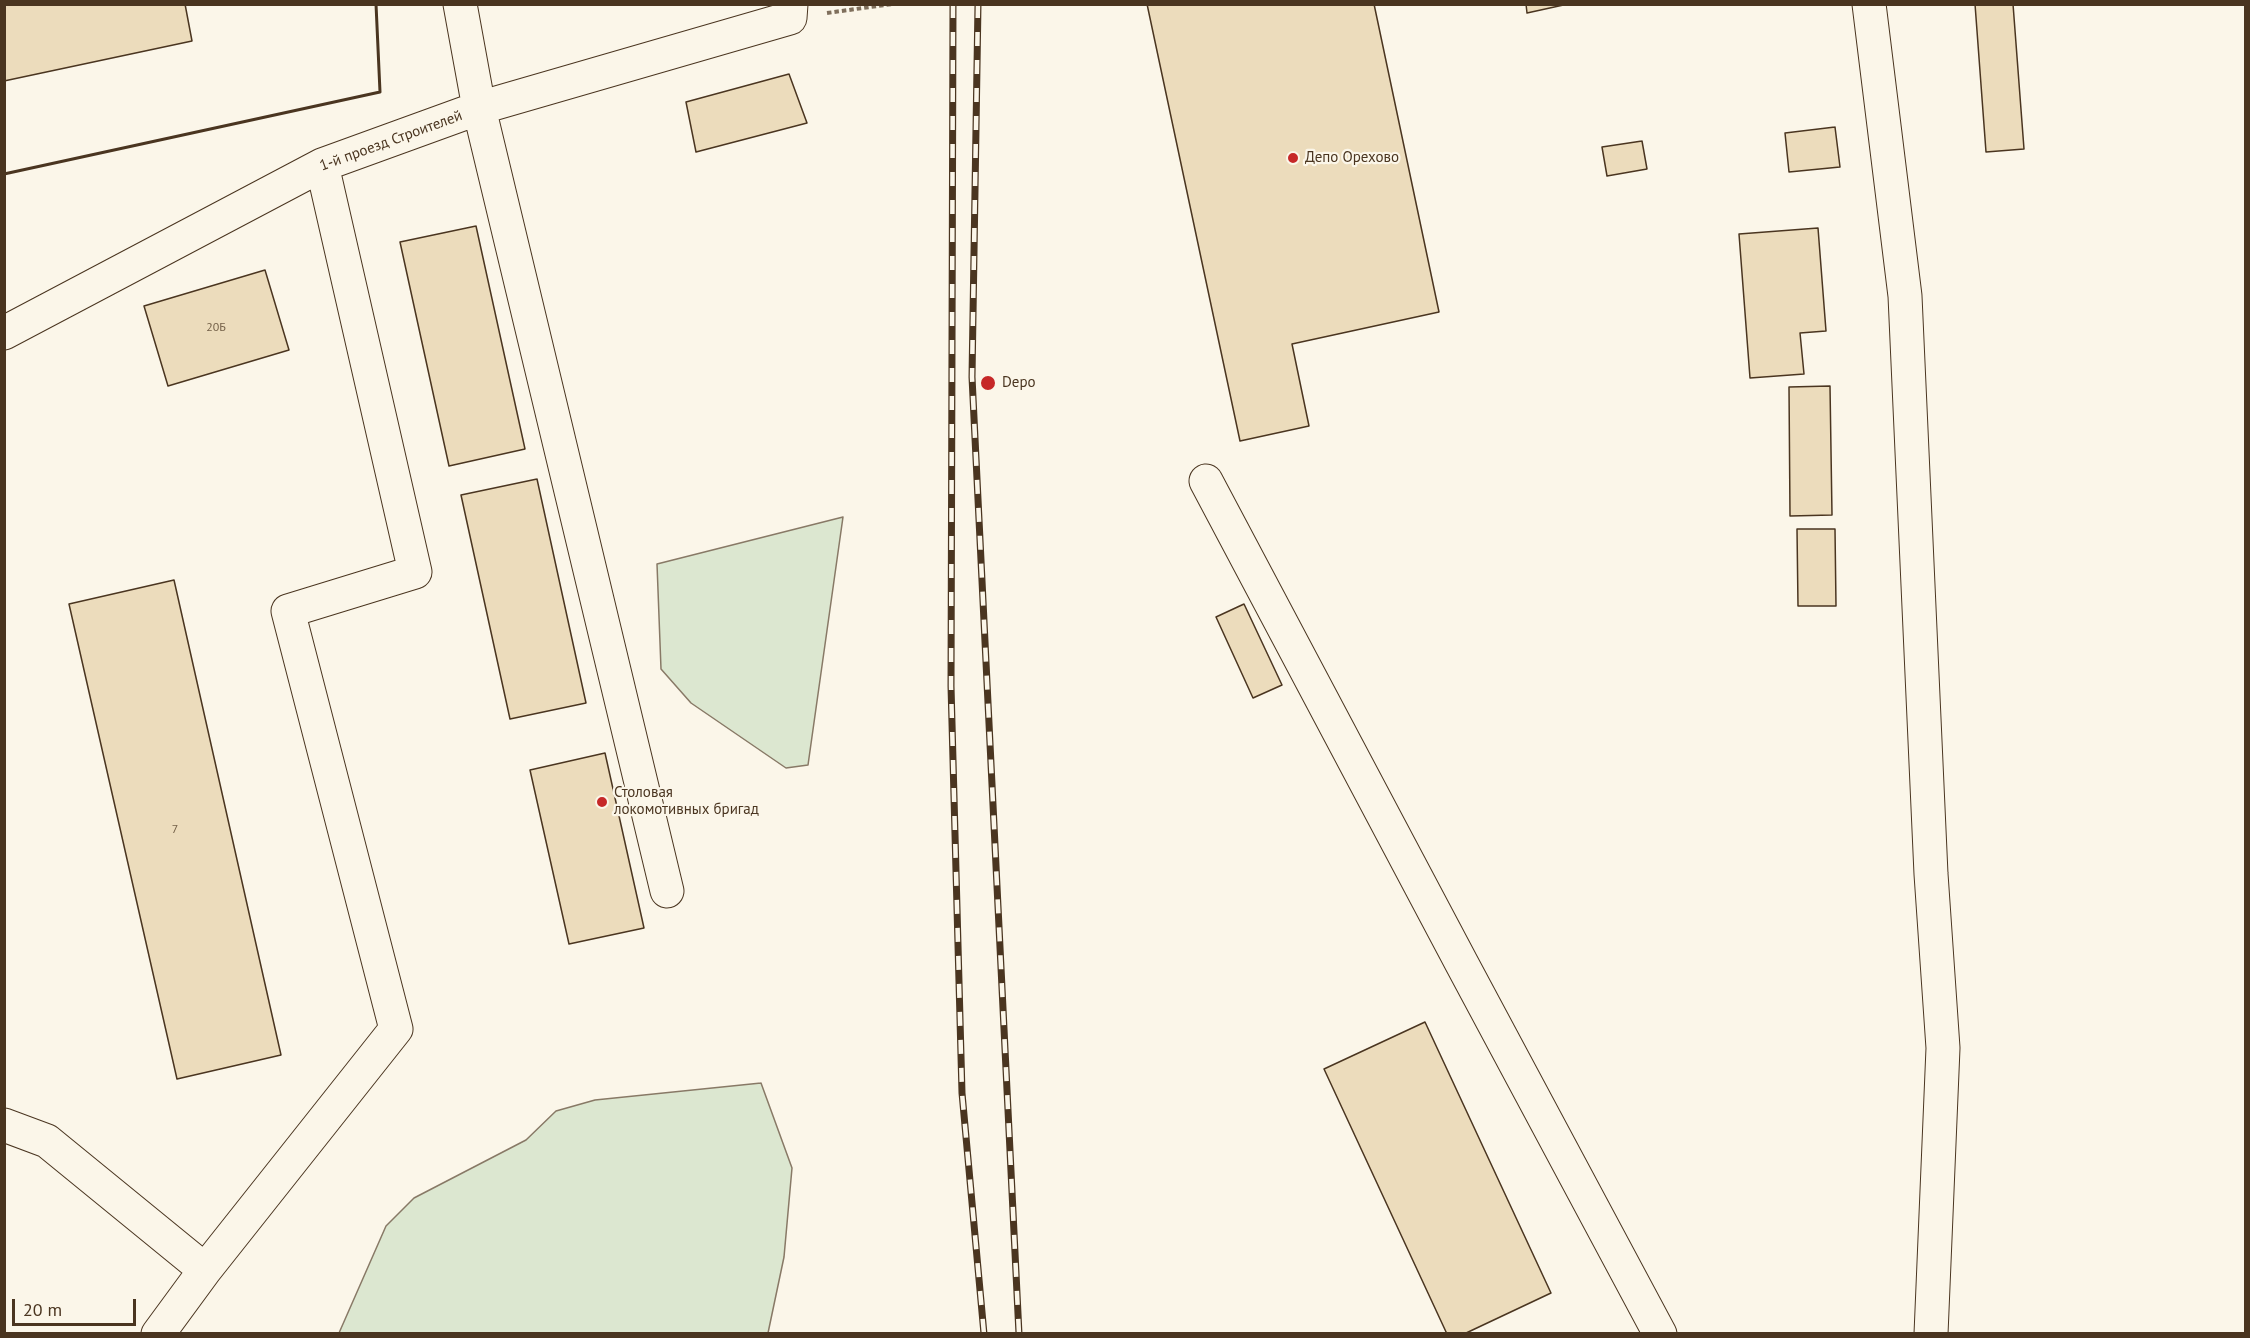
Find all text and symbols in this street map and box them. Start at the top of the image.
street label: 1-й проезд Строителей [317,107,465,175]
place label: Депо Орехово [1305,149,1399,167]
marker: Депо Орехово [1286,151,1300,165]
house number: 20Б [206,321,226,335]
marker: Depo [979,374,997,392]
place label: Depo [1002,374,1036,392]
place label: Столовая локомотивных бригад [614,784,759,819]
marker: Столовая локомотивных бригад [595,795,609,809]
house number: 7 [172,823,178,837]
scale bar [15,1287,140,1325]
text: 20 m [23,1298,62,1321]

